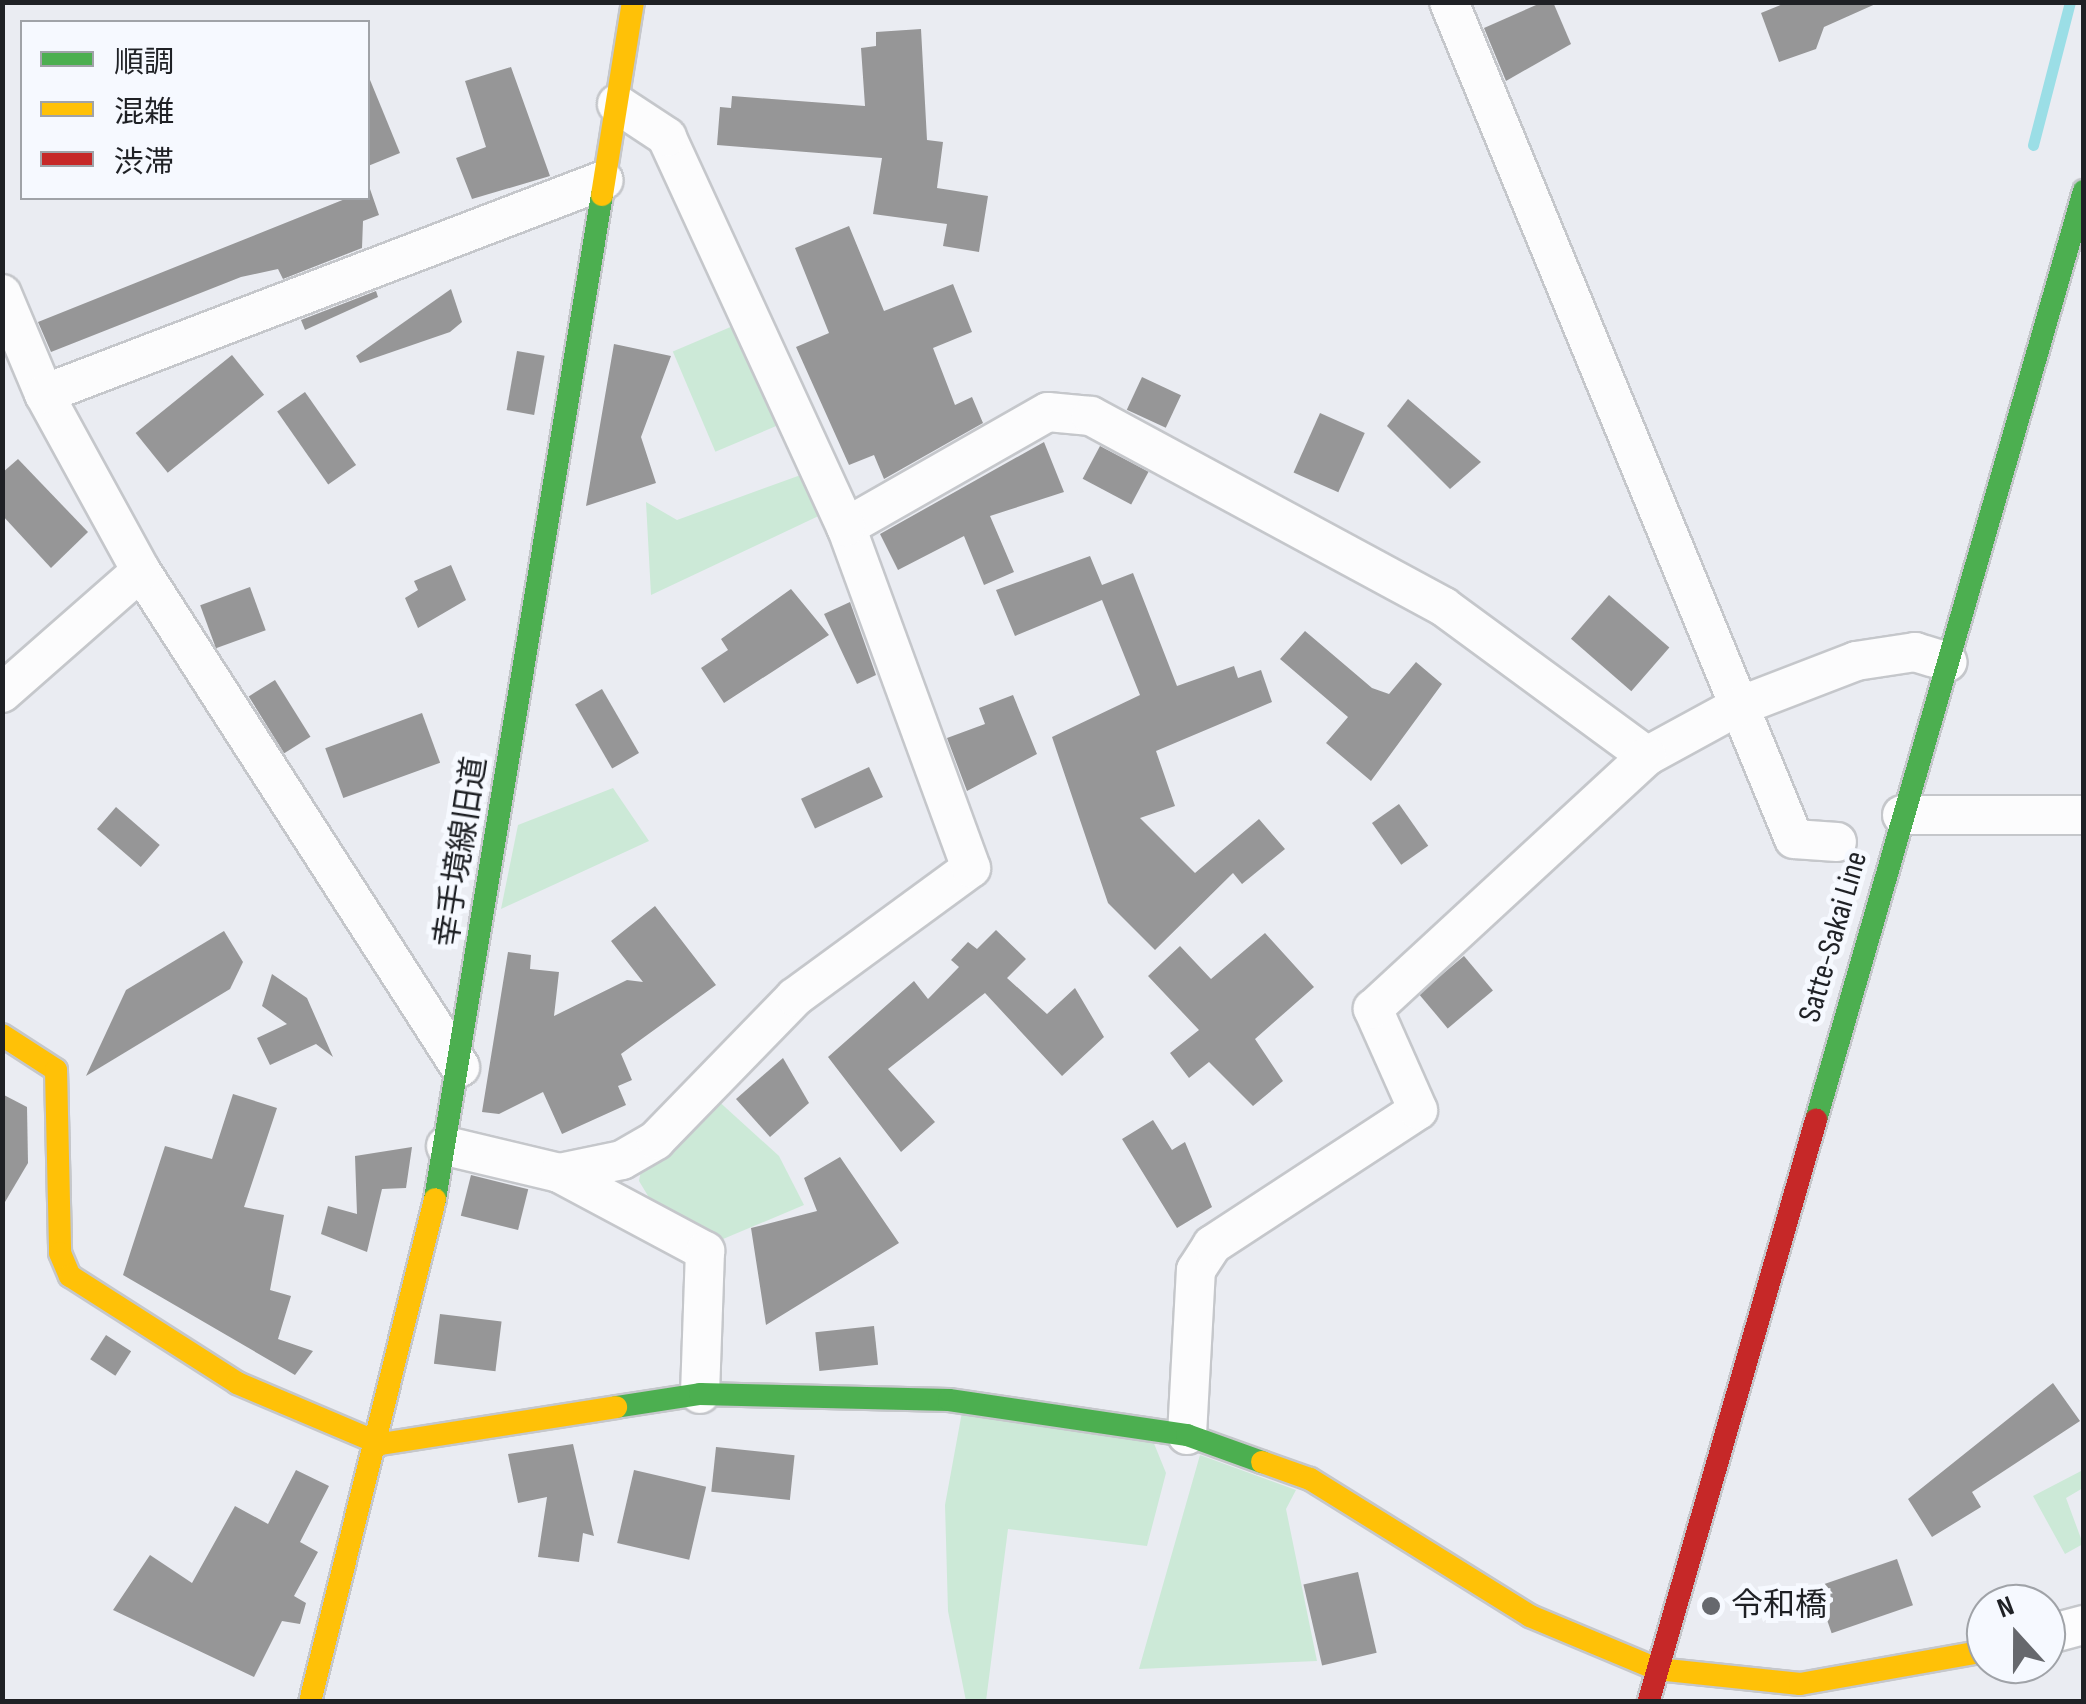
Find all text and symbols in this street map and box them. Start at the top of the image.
legend [20,20,370,200]
text: 順調 [114,45,174,81]
text: 混雑 [114,95,174,131]
text: 渋滞 [114,145,174,181]
street label: 幸手境線旧道 [428,754,496,950]
street label: Satte-Sakai Line [1791,847,1877,1027]
north arrow [1966,1584,2066,1684]
place label: 令和橋 [1731,1587,1827,1625]
text: N [1993,1589,2019,1625]
marker: 令和橋 [1700,1595,1722,1617]

